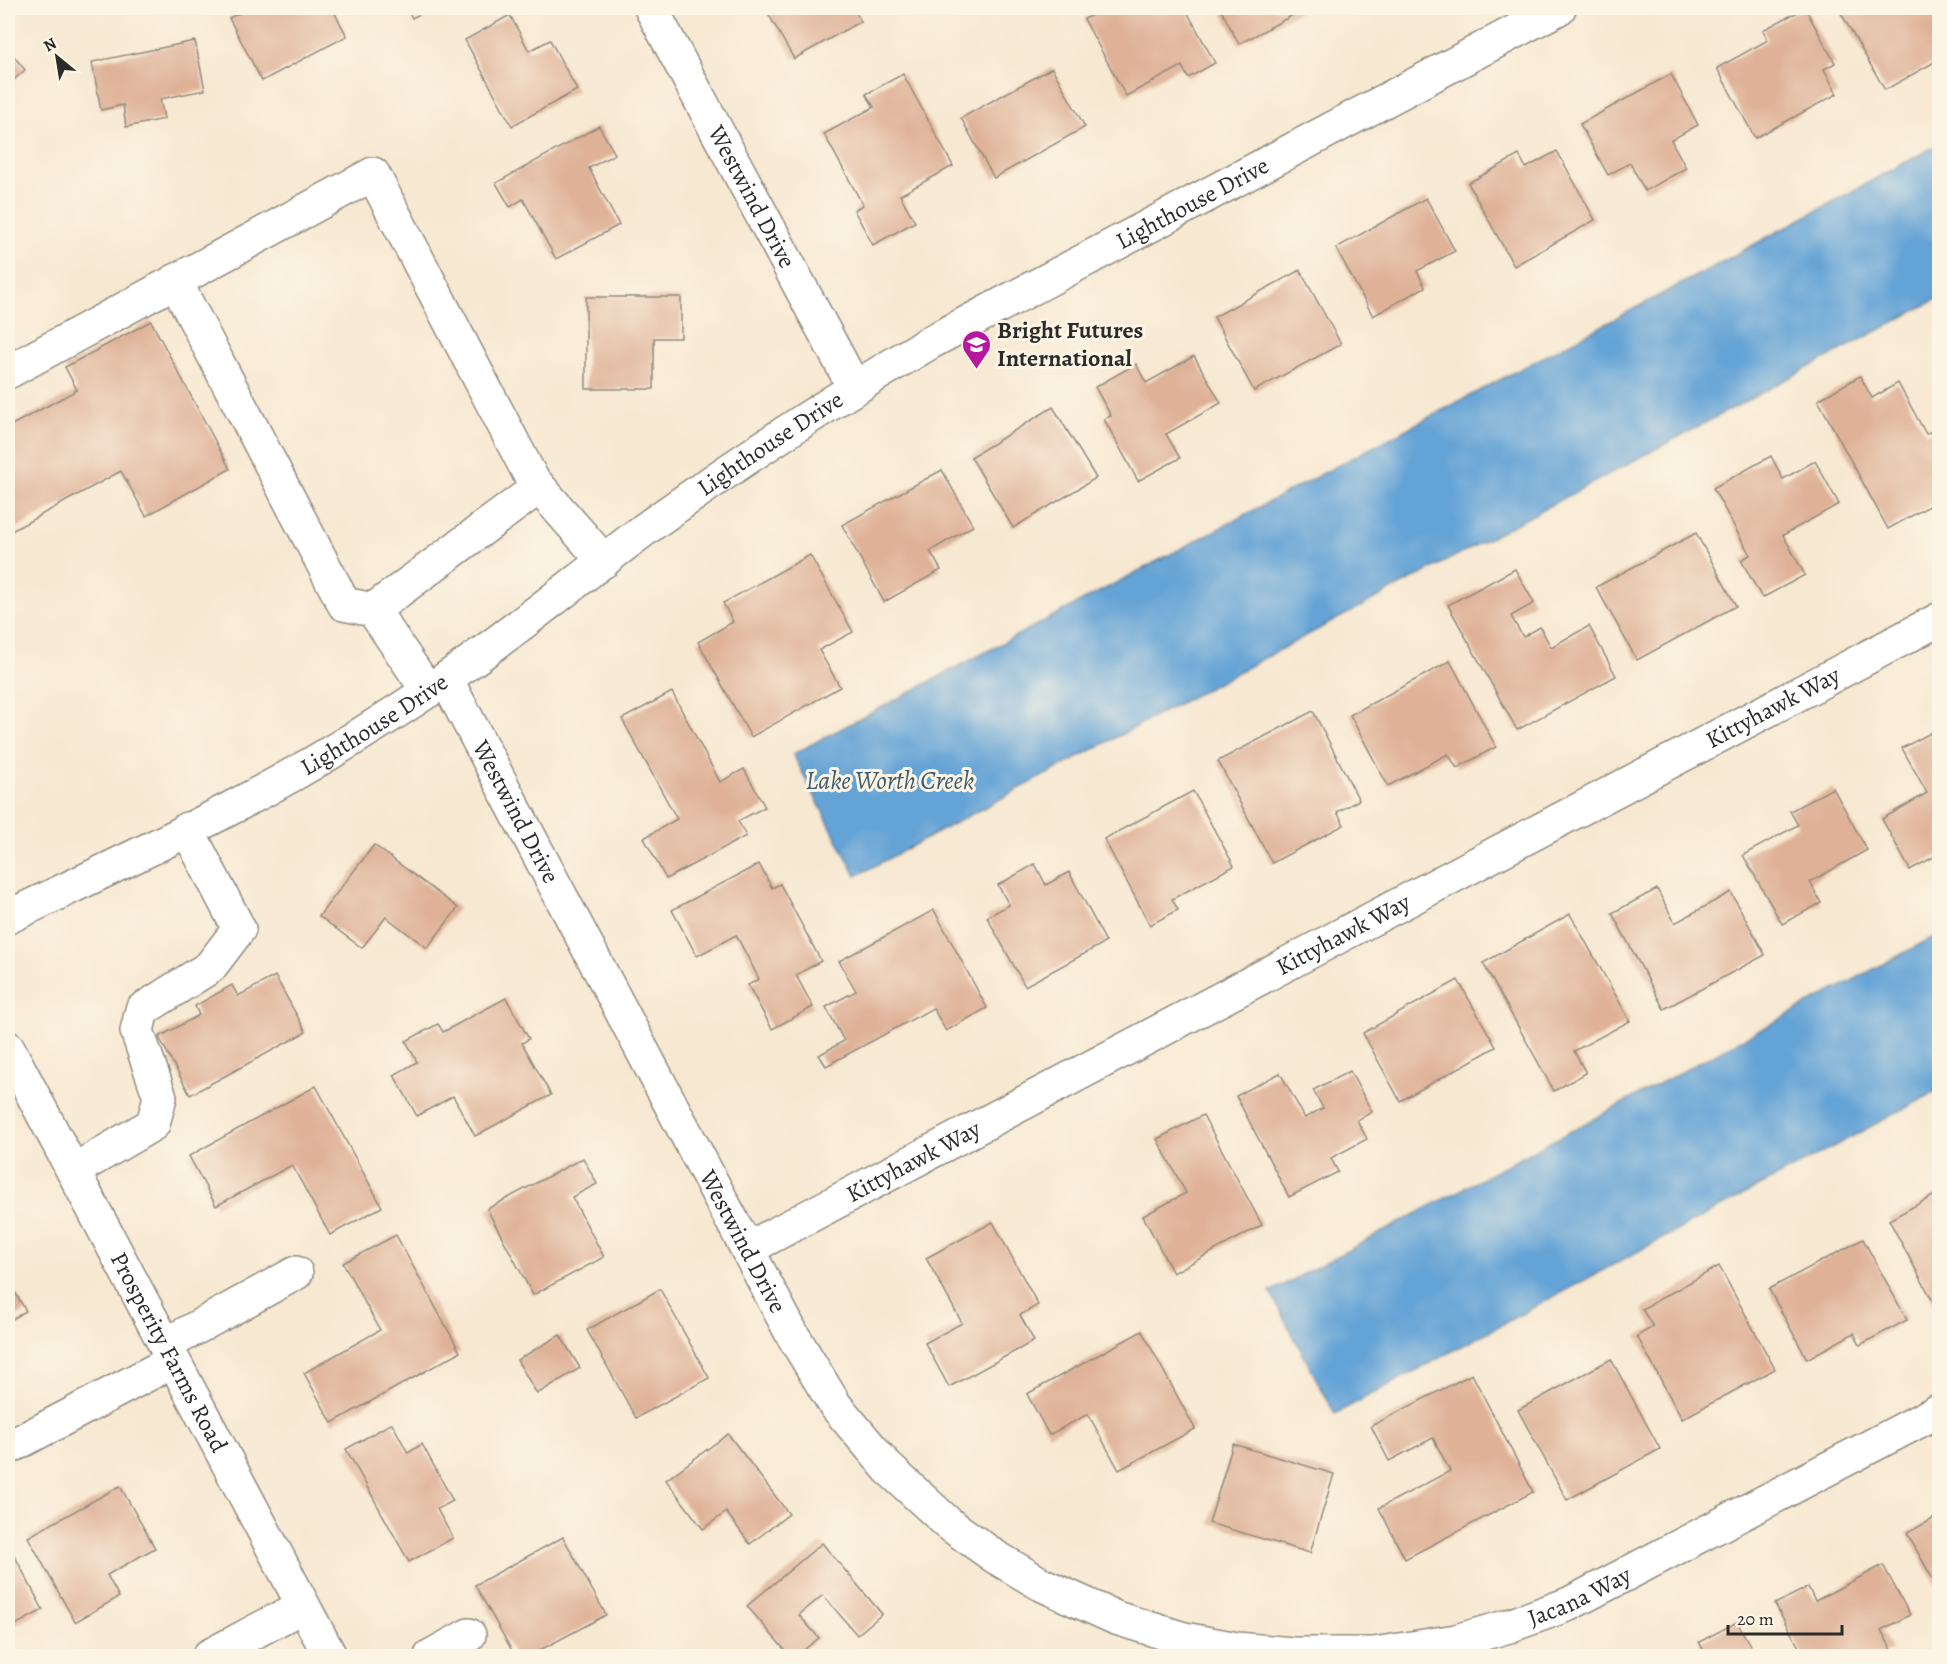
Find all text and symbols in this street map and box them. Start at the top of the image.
north arrow [27,27,87,87]
text: N [39,32,61,57]
street label: Westwind Drive [700,119,803,274]
street label: Lighthouse Drive [1110,149,1274,257]
place label: Bright Futures International [997,314,1143,374]
school or university icon: Bright Futures International [960,328,992,370]
street label: Lighthouse Drive [691,384,849,503]
street label: Kittyhawk Way [1700,659,1846,756]
street label: Lighthouse Drive [295,666,454,783]
street label: Westwind Drive [465,734,567,889]
water label: Lake Worth Creek [806,763,974,798]
street label: Kittyhawk Way [1270,886,1416,983]
street label: Kittyhawk Way [841,1112,986,1210]
street label: Westwind Drive [692,1163,794,1318]
street label: Prosperity Farms Road [103,1246,235,1458]
street label: Jacana Way [1523,1558,1637,1634]
scale bar [1728,1598,1842,1636]
text: 20 m [1737,1607,1774,1631]

